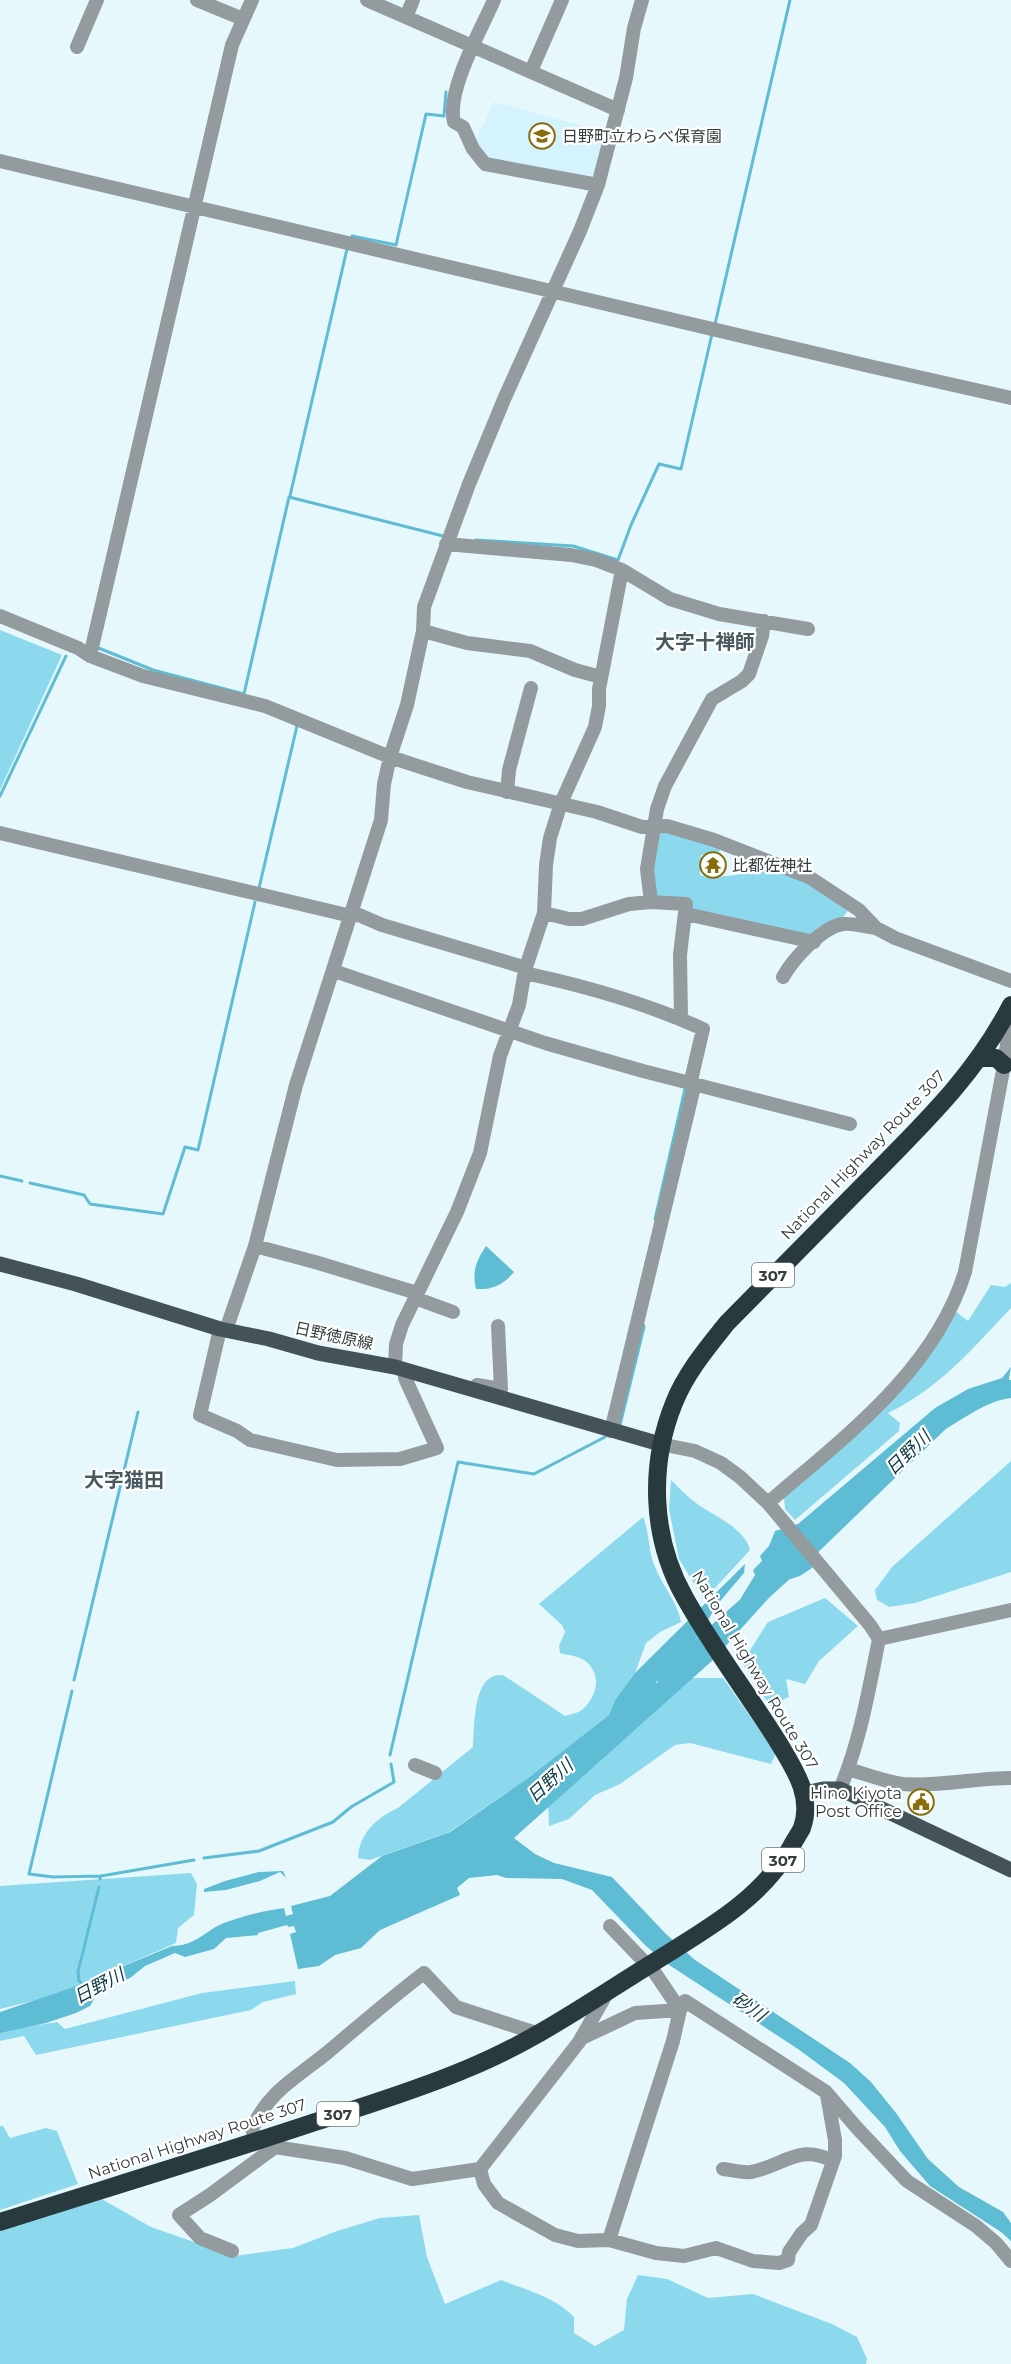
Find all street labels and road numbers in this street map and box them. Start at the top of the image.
street label: National Highway Route 307 [777,1066,949,1244]
road number: 307 [752,1263,794,1287]
street label: 日野徳原線 [293,1318,375,1354]
street label: National Highway Route 307 [688,1567,822,1773]
road number: 307 [762,1848,804,1872]
street label: National Highway Route 307 [86,2095,308,2183]
road number: 307 [317,2102,359,2126]

